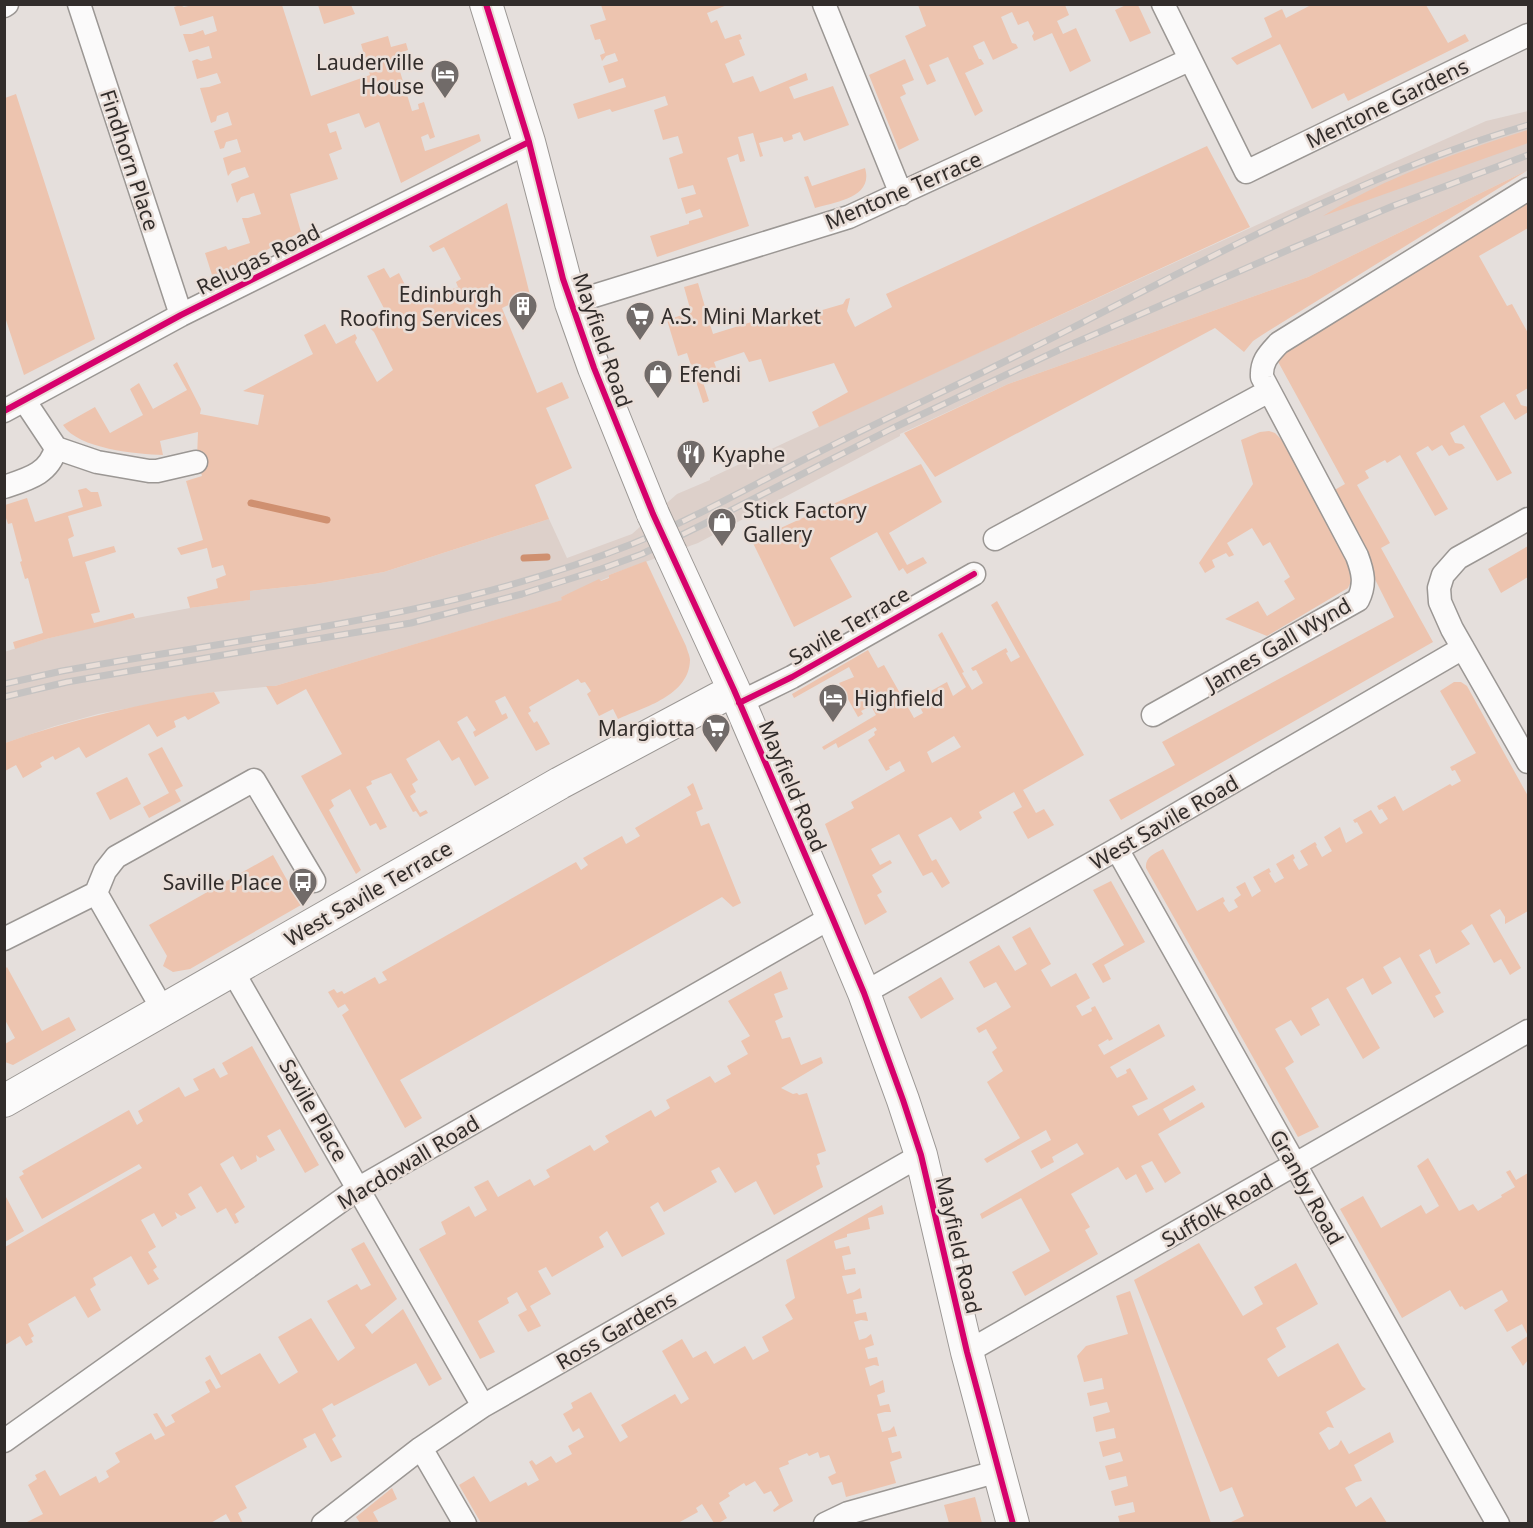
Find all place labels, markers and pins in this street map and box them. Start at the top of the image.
place label: Lauderville House [316,48,424,100]
hotel icon: Lauderville House [429,58,461,100]
place label: Edinburgh Roofing Services [339,280,502,332]
building icon: Edinburgh Roofing Services [507,290,539,332]
supermarket icon: A.S. Mini Market [624,300,656,342]
place label: A.S. Mini Market [661,302,822,330]
shop icon: Efendi [642,358,674,400]
place label: Efendi [679,360,741,388]
restaurant icon: Kyaphe [675,438,707,480]
place label: Kyaphe [712,440,785,468]
place label: Stick Factory Gallery [743,496,867,548]
shop icon: Stick Factory Gallery [706,506,738,548]
hotel icon: Highfield [817,682,849,724]
place label: Highfield [854,684,944,712]
supermarket icon: Margiotta [700,712,732,754]
place label: Margiotta [598,714,695,742]
bus stop icon: Saville Place [287,866,319,908]
place label: Saville Place [163,868,282,896]

